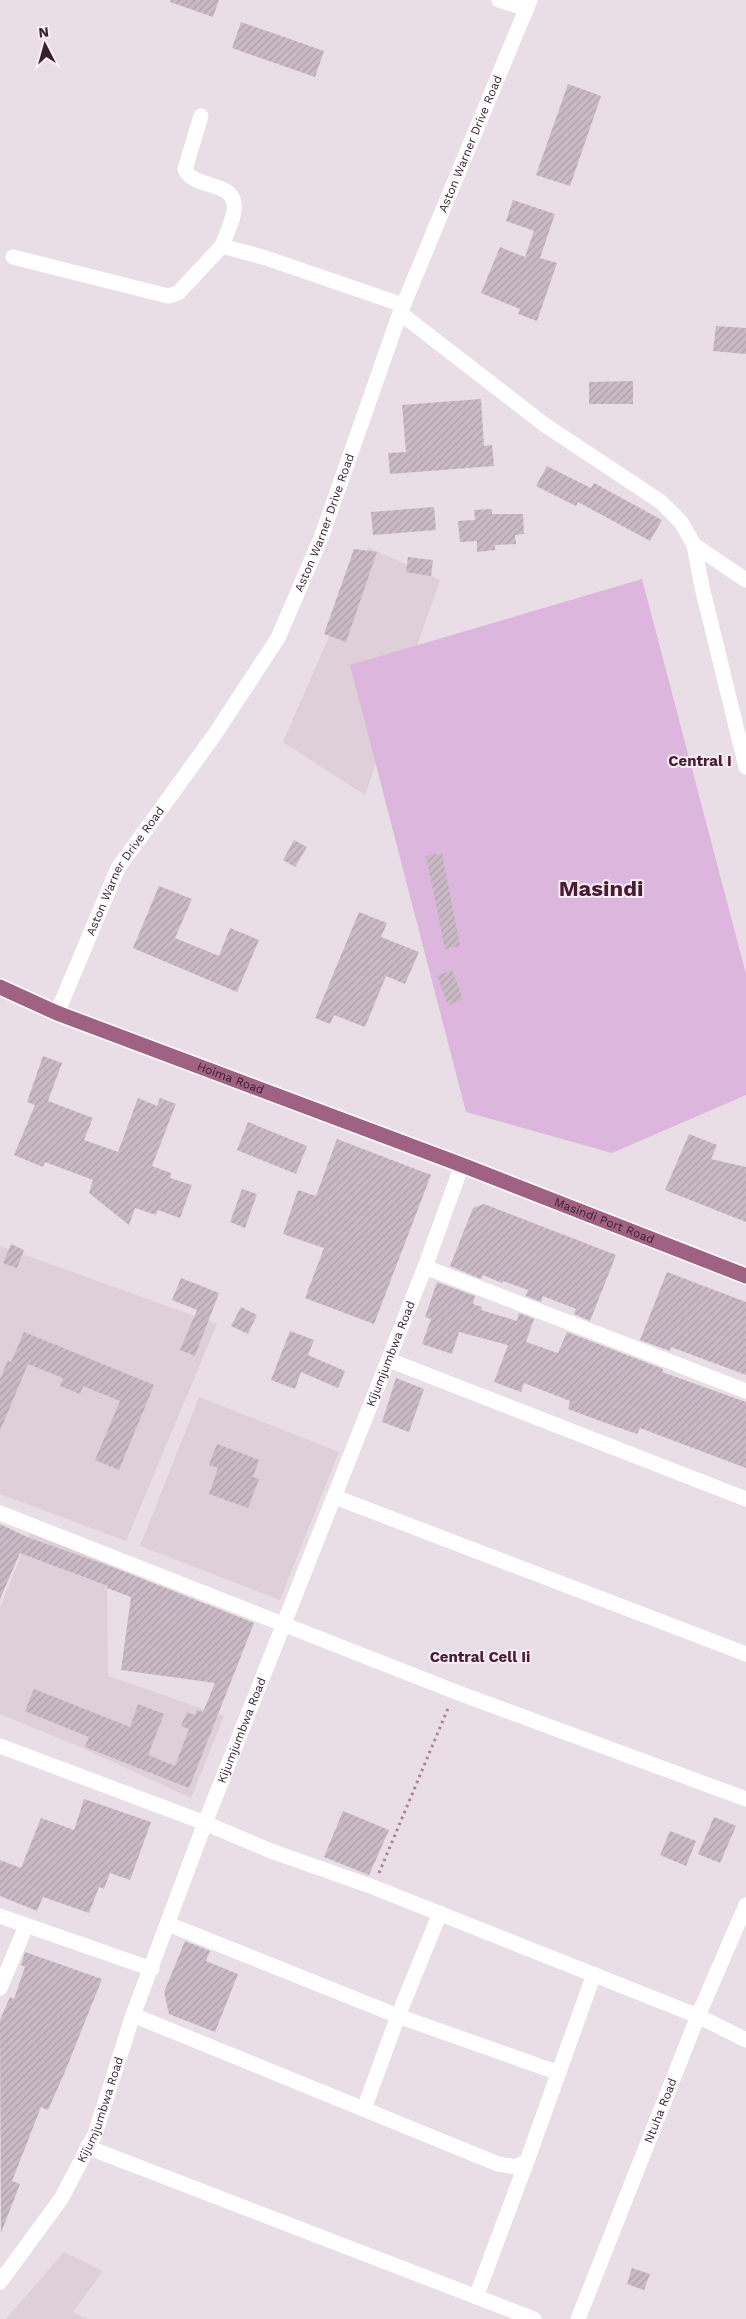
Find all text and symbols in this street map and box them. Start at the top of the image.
north arrow [20,20,70,70]
text: N [38,24,50,41]
street label: Aston Warner Drive Road [436,73,505,214]
street label: Aston Warner Drive Road [292,452,357,594]
district label: Central I [668,752,732,770]
street label: Aston Warner Drive Road [83,804,167,938]
district label: Masindi [559,876,643,901]
street label: Hoima Road [195,1059,266,1097]
street label: Masindi Port Road [552,1195,656,1246]
street label: Kijumjumbwa Road [364,1299,418,1409]
district label: Central Cell Ii [430,1648,530,1666]
street label: Kijumjumbwa Road [214,1676,269,1785]
street label: Kijumjumbwa Road [74,2055,126,2165]
street label: Ntuha Road [641,2076,680,2145]

